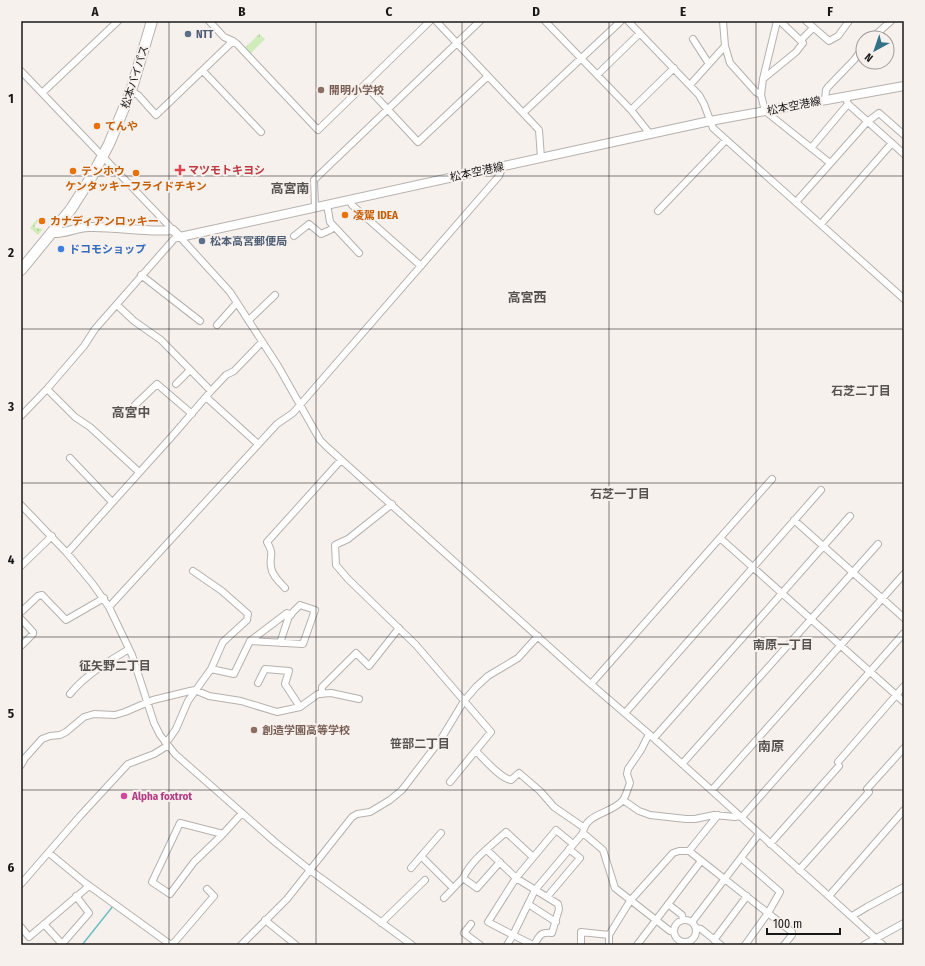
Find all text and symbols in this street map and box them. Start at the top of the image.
text: A [90,4,99,19]
text: B [238,4,246,19]
text: C [386,4,393,19]
text: D [532,4,540,19]
text: E [680,4,686,19]
text: F [827,4,833,19]
place label: NTT [196,28,214,41]
marker: NTT [183,29,193,39]
north arrow [855,30,895,70]
street label: 松本バイパス [119,44,151,110]
text: N [862,50,876,64]
place label: 開明小学校 [329,84,384,97]
marker: 開明小学校 [316,85,326,95]
text: 1 [8,91,14,106]
street label: 松本空港線 [766,94,822,118]
place label: てんや [105,120,138,133]
marker: てんや [92,121,102,131]
street label: 松本空港線 [449,160,505,184]
place label: マツモトキヨシ [188,164,265,177]
place label: テンホウ [81,165,125,178]
marker: マツモトキヨシ [175,165,185,175]
marker: テンホウ [68,166,78,176]
marker: ケンタッキーフライドチキン [131,168,141,178]
place label: ケンタッキーフライドチキン [65,180,207,193]
district label: 高宮南 [270,181,310,196]
place label: 凌駕 IDEA [353,209,399,222]
marker: 凌駕 IDEA [340,210,350,220]
place label: カナディアンロッキー [50,215,159,228]
marker: カナディアンロッキー [37,216,47,226]
place label: 松本高宮郵便局 [210,235,287,248]
marker: 松本高宮郵便局 [197,236,207,246]
place label: ドコモショップ [69,243,146,256]
marker: ドコモショップ [56,244,66,254]
text: 2 [7,245,14,260]
district label: 高宮西 [507,290,547,305]
district label: 石芝二丁目 [831,384,891,398]
text: 3 [7,399,14,414]
district label: 高宮中 [111,405,151,420]
district label: 石芝一丁目 [590,487,650,501]
text: 4 [8,552,15,567]
district label: 南原一丁目 [753,638,813,652]
district label: 征矢野二丁目 [79,659,151,673]
text: 5 [8,706,14,721]
place label: 創造学園高等学校 [262,724,350,737]
marker: 創造学園高等学校 [249,725,259,735]
district label: 笹部二丁目 [390,737,450,751]
district label: 南原 [758,739,784,754]
place label: Alpha foxtrot [131,790,192,803]
marker: Alpha foxtrot [119,791,129,801]
text: 6 [8,860,15,875]
scale bar [767,910,840,936]
text: 100 m [773,917,802,931]

